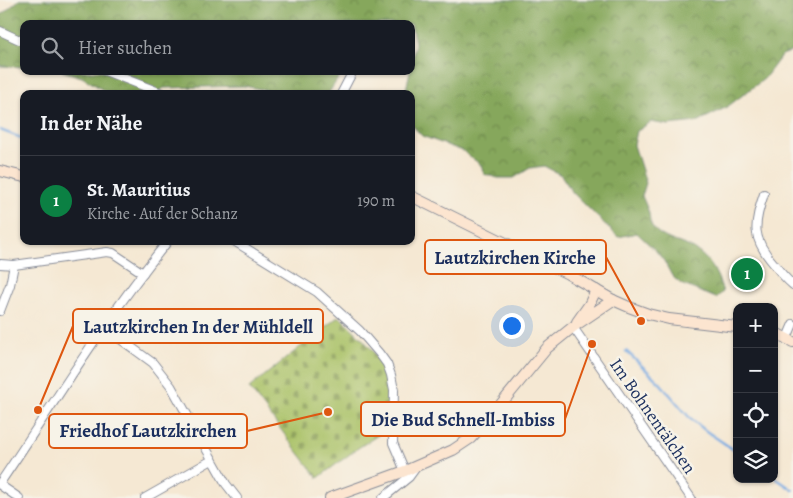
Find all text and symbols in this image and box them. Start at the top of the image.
search box [20,20,415,75]
icon: search [38,34,66,62]
text: Hier suchen [78,35,172,61]
text: In der Nähe [40,109,142,137]
text: St. Mauritius [87,177,190,203]
text: 1 [53,190,59,212]
text: 190 m [357,190,395,212]
text: Kirche · Auf der Schanz [87,203,238,225]
callout: Lautzkirchen Kirche [425,240,606,274]
text: Lautzkirchen Kirche [434,245,596,271]
pin: 1 [731,255,763,293]
map controls [733,303,778,483]
button: + [733,303,778,348]
callout: Lautzkirchen In der Mühldell [73,309,323,343]
your location [499,313,525,339]
text: Lautzkirchen In der Mühldell [83,314,313,340]
button: − [733,348,778,393]
street label: Im Bohnentälchen [604,354,702,479]
button: locate [733,393,778,438]
callout: Die Bud Schnell-Imbiss [361,402,565,436]
text: Die Bud Schnell-Imbiss [371,407,555,433]
callout: Friedhof Lautzkirchen [49,414,247,448]
text: Friedhof Lautzkirchen [59,418,237,444]
button: layers [733,438,778,483]

